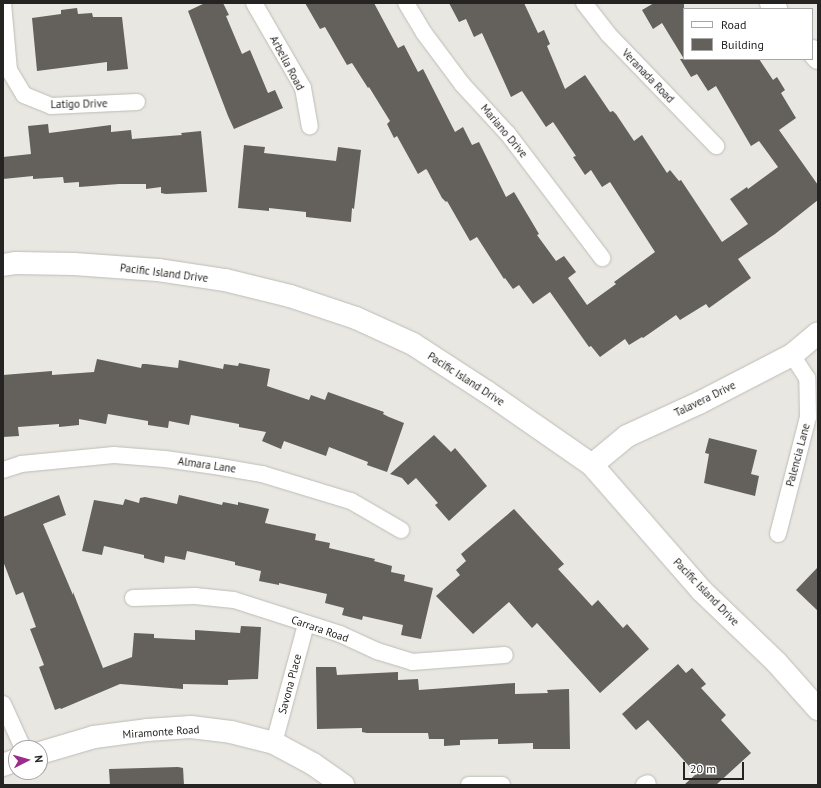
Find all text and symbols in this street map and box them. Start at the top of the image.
legend [683,8,813,60]
text: Road [721,17,746,32]
street label: Arbella Road [267,33,307,93]
text: Building [721,37,764,52]
street label: Veranada Road [619,46,677,106]
street label: Latigo Drive [50,97,108,111]
street label: Mariano Drive [478,102,530,160]
street label: Pacific Island Drive [119,261,209,285]
street label: Pacific Island Drive [425,349,507,409]
street label: Talavera Drive [672,378,738,420]
street label: Palencia Lane [783,422,813,488]
street label: Almara Lane [177,454,237,476]
street label: Pacific Island Drive [670,555,742,629]
street label: Carrara Road [290,613,350,645]
street label: Savona Place [276,652,304,716]
street label: Miramonte Road [122,723,200,741]
north arrow [8,740,48,780]
scale bar [685,754,746,780]
text: N [32,755,46,763]
text: 20 m [690,761,716,776]

